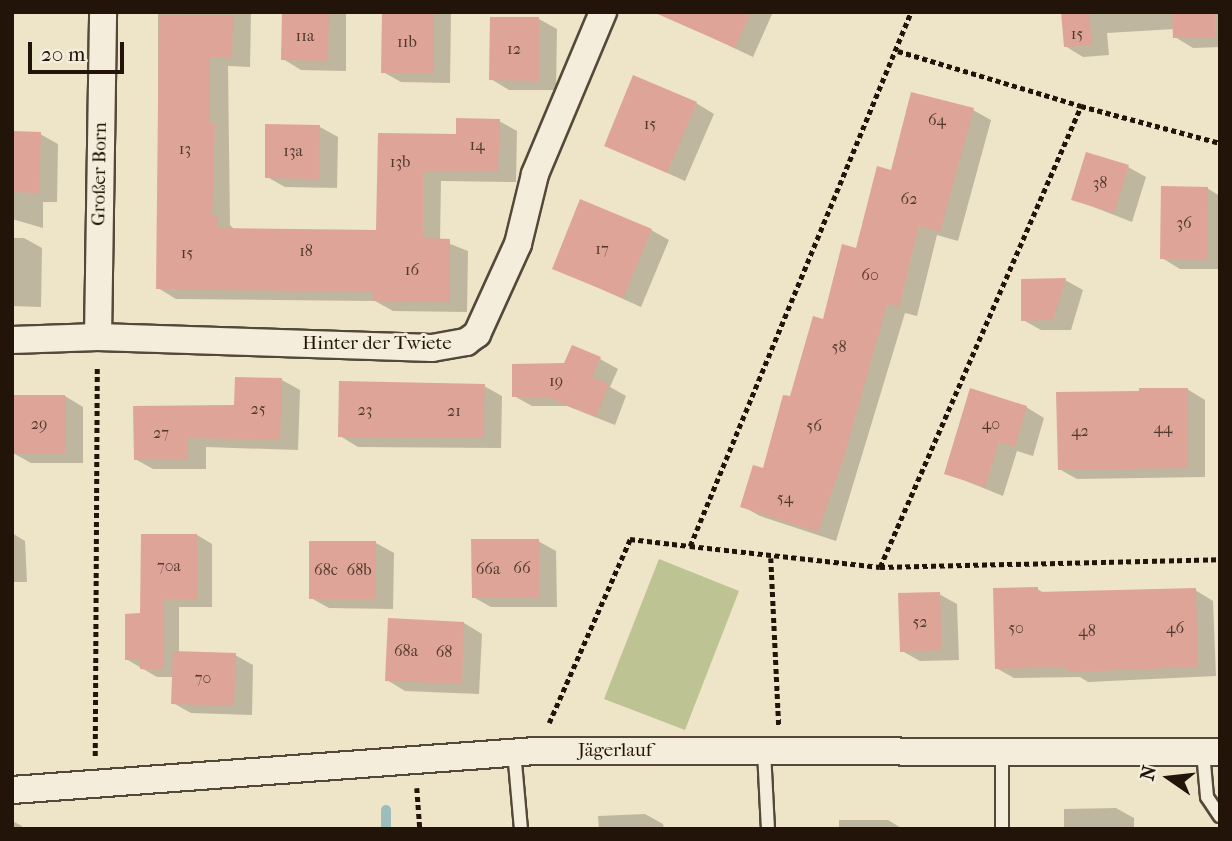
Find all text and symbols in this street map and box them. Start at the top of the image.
house number: 15 [1071,24,1083,44]
house number: 11a [296,26,314,46]
scale bar [32,28,128,72]
house number: 11b [397,32,417,52]
house number: 12 [507,39,521,59]
text: 20 m [41,42,85,66]
house number: 64 [928,110,946,130]
house number: 15 [644,114,656,134]
street label: Großer Born [88,122,112,226]
house number: 14 [469,135,485,155]
house number: 13 [179,139,191,159]
house number: 13a [283,141,303,161]
house number: 13b [390,152,410,172]
house number: 38 [1093,173,1107,193]
house number: 62 [901,189,917,209]
house number: 36 [1176,213,1192,233]
house number: 17 [595,239,609,259]
house number: 18 [299,241,313,261]
house number: 15 [181,243,193,263]
house number: 16 [405,260,419,280]
house number: 60 [861,265,879,285]
street label: Hinter der Twiete [302,333,452,355]
house number: 58 [832,337,846,357]
house number: 19 [549,371,563,391]
house number: 25 [250,399,266,419]
house number: 23 [358,400,372,420]
house number: 21 [447,401,461,421]
house number: 29 [31,414,47,434]
house number: 40 [982,414,1000,434]
house number: 56 [806,416,822,436]
house number: 44 [1154,418,1172,438]
house number: 42 [1071,421,1089,441]
house number: 27 [153,423,169,443]
house number: 54 [777,488,793,508]
house number: 70a [157,556,181,576]
house number: 66 [513,558,531,578]
house number: 66a [476,559,500,579]
house number: 68c [314,560,338,580]
house number: 68b [346,560,372,580]
house number: 52 [912,612,928,632]
house number: 50 [1008,618,1024,638]
house number: 46 [1166,618,1184,638]
house number: 48 [1078,621,1096,641]
house number: 68a [394,641,418,661]
house number: 68 [436,642,452,662]
house number: 70 [195,668,211,688]
street label: Jägerlauf [578,740,652,762]
north arrow [1134,743,1204,813]
text: N [1136,763,1161,783]

